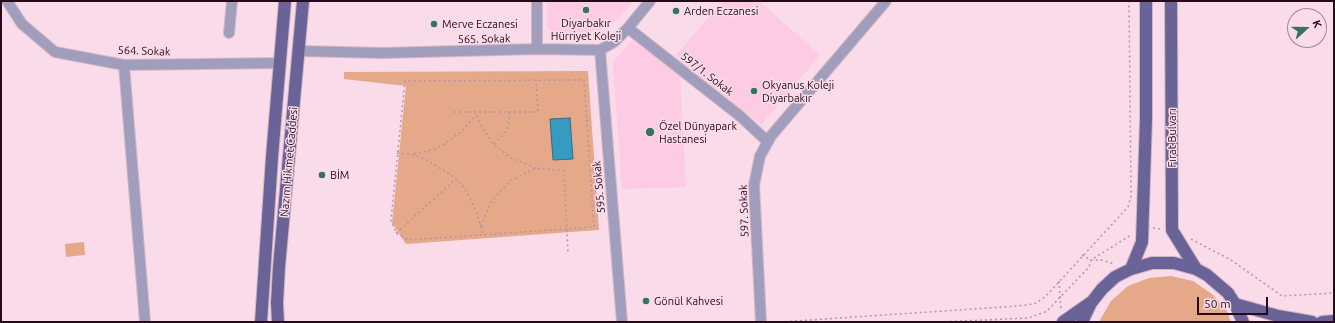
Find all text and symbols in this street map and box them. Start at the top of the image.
place label: Arden Eczanesi [684,4,758,18]
marker: Diyarbakır Hürriyet Koleji [581,5,591,15]
marker: Arden Eczanesi [671,6,681,16]
north arrow [1287,8,1327,48]
place label: Diyarbakır Hürriyet Koleji [551,16,621,42]
place label: Merve Eczanesi [442,17,518,31]
text: K [1310,18,1324,30]
marker: Merve Eczanesi [429,19,439,29]
street label: 565. Sokak [457,32,511,46]
street label: 564. Sokak [117,43,171,59]
street label: 597/1. Sokak [678,49,736,99]
place label: Okyanus Koleji Diyarbakır [762,78,834,104]
marker: Okyanus Koleji Diyarbakır [749,86,759,96]
street label: Nazım Hikmet Caddesi [278,106,300,218]
street label: Fırat Bulvarı [1165,108,1179,168]
place label: Özel Dünyapark Hastanesi [659,119,737,145]
marker: Özel Dünyapark Hastanesi [644,126,656,138]
street label: 595. Sokak [590,160,608,214]
place label: BİM [330,168,349,182]
marker: BİM [317,170,327,180]
street label: 597. Sokak [736,184,752,238]
scale bar [1199,289,1270,315]
place label: Gönül Kahvesi [654,294,723,308]
marker: Gönül Kahvesi [641,296,651,306]
text: 50 m [1204,297,1231,310]

